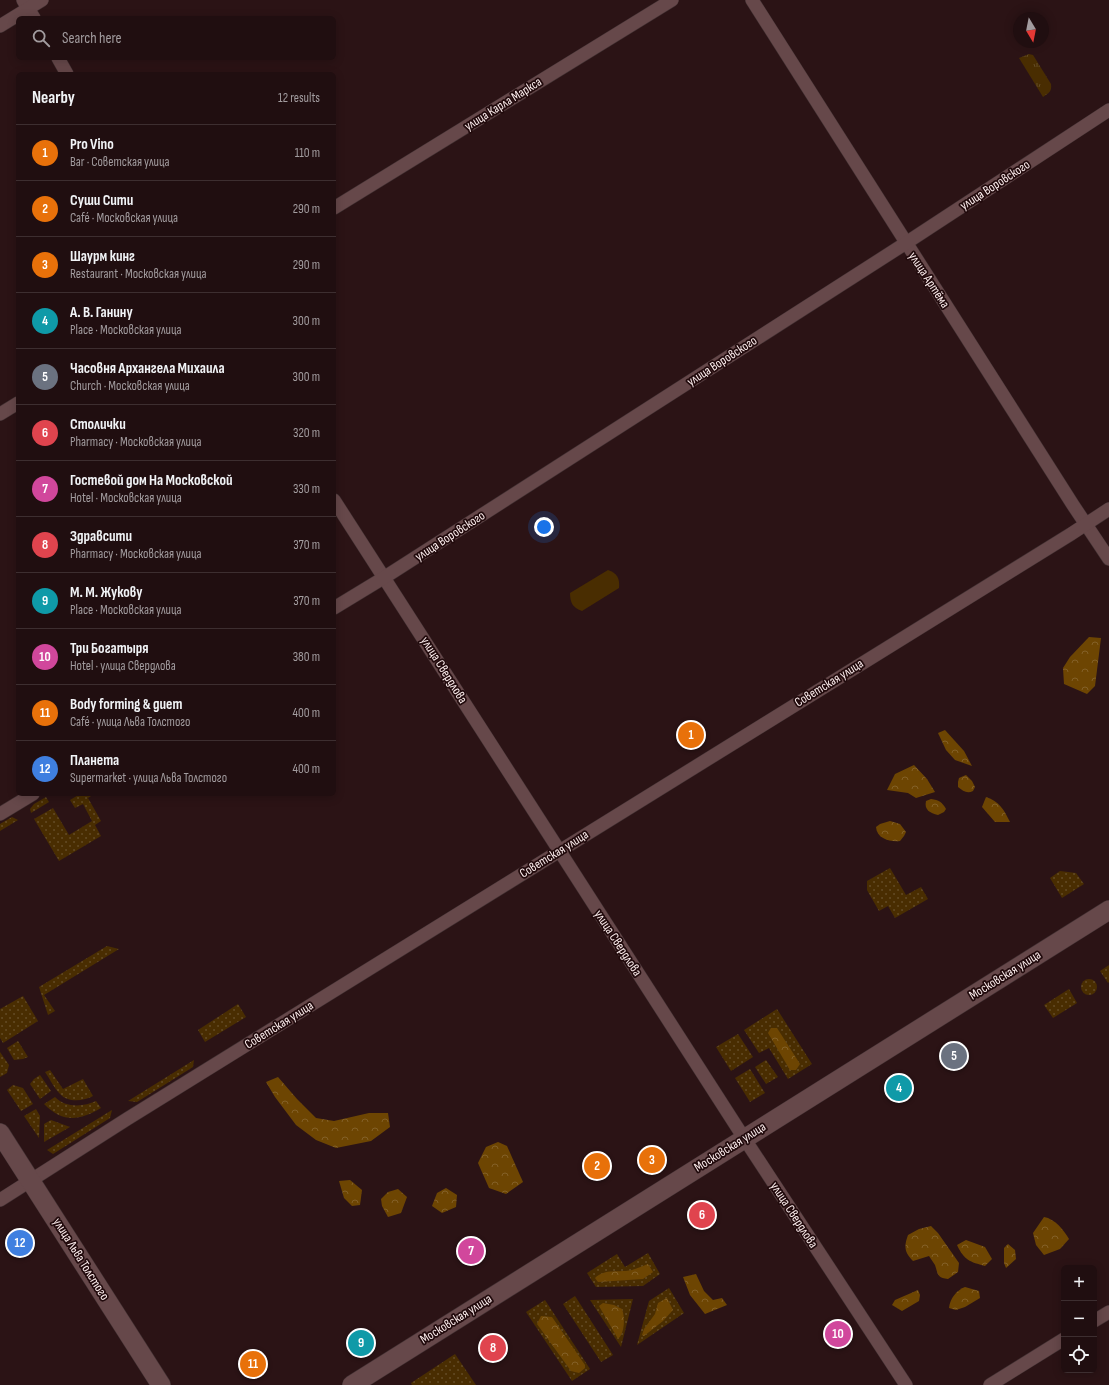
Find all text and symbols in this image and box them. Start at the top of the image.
north arrow [1013,12,1049,48]
search box [16,16,336,60]
icon: search [30,27,52,49]
text: Search here [62,29,122,48]
street label: улица Карла Маркса [461,74,545,134]
text: Nearby [32,88,75,108]
text: 12 results [278,90,320,106]
text: Pro Vino [70,135,114,154]
text: 1 [42,145,48,161]
text: 110 m [295,145,320,161]
text: Bar · Советская улица [70,154,169,170]
street label: улица Воровского [957,156,1033,214]
text: Суши Сити [70,191,133,210]
text: 2 [42,201,48,217]
text: 290 m [293,201,320,217]
text: Café · Московская улица [70,210,178,226]
text: Шаурм кинг [70,247,135,266]
street label: улица Артёма [905,249,953,311]
text: 3 [42,257,48,273]
text: 290 m [293,257,320,273]
text: Restaurant · Московская улица [70,266,206,282]
text: А. В. Ганину [70,303,133,322]
text: 4 [42,313,48,329]
text: 300 m [293,313,320,329]
text: Place · Московская улица [70,322,181,338]
street label: улица Воровского [684,332,760,390]
text: Часовня Архангела Михаила [70,359,225,378]
text: 5 [42,369,48,385]
text: 300 m [293,369,320,385]
text: Church · Московская улица [70,378,190,394]
text: Столички [70,415,126,434]
text: 6 [42,425,48,441]
text: 320 m [293,425,320,441]
text: Pharmacy · Московская улица [70,434,201,450]
text: Гостевой дом На Московской [70,471,233,490]
text: 7 [42,481,48,497]
text: 330 m [293,481,320,497]
text: Hotel · Московская улица [70,490,182,506]
street label: улица Воровского [412,507,488,565]
your location [534,517,554,537]
text: Здравсити [70,527,132,546]
text: 8 [42,537,48,553]
text: 370 m [293,537,320,553]
text: Pharmacy · Московская улица [70,546,201,562]
text: М. М. Жукову [70,583,143,602]
text: 9 [42,593,48,609]
text: 370 m [293,593,320,609]
text: Place · Московская улица [70,602,181,618]
street label: улица Свердлова [417,634,471,706]
text: Три Богатыря [70,639,149,658]
text: 10 [39,649,51,665]
text: 380 m [293,649,320,665]
street label: Советская улица [792,656,866,710]
text: Hotel · улица Свердлова [70,658,176,674]
text: Body forming & диет [70,695,182,714]
text: 11 [40,705,50,721]
text: 400 m [293,705,320,721]
text: Café · улица Льва Толстого [70,714,191,730]
pin: 1 [678,720,704,750]
text: Планета [70,751,119,770]
text: 12 [40,761,50,777]
text: 400 m [293,761,320,777]
text: Supermarket · улица Льва Толстого [70,770,227,786]
street label: Советская улица [517,827,591,881]
street label: улица Свердлова [591,907,645,979]
street label: Московская улица [966,947,1044,1003]
street label: Советская улица [242,998,316,1052]
pin: 5 [941,1041,967,1071]
pin: 4 [886,1073,912,1103]
street label: Московская улица [691,1119,769,1175]
pin: 3 [639,1145,665,1175]
pin: 2 [584,1151,610,1181]
street label: улица Свердлова [767,1179,821,1251]
pin: 6 [689,1200,715,1230]
street label: улица Льва Толстого [49,1215,113,1303]
pin: 12 [7,1228,33,1258]
pin: 7 [458,1236,484,1266]
map controls [1061,1265,1097,1373]
button: + [1061,1265,1097,1301]
street label: Московская улица [417,1291,495,1347]
button: − [1061,1301,1097,1337]
pin: 10 [825,1319,851,1349]
pin: 9 [348,1328,374,1358]
pin: 8 [480,1333,506,1363]
button: locate [1061,1337,1097,1373]
pin: 11 [240,1349,266,1379]

